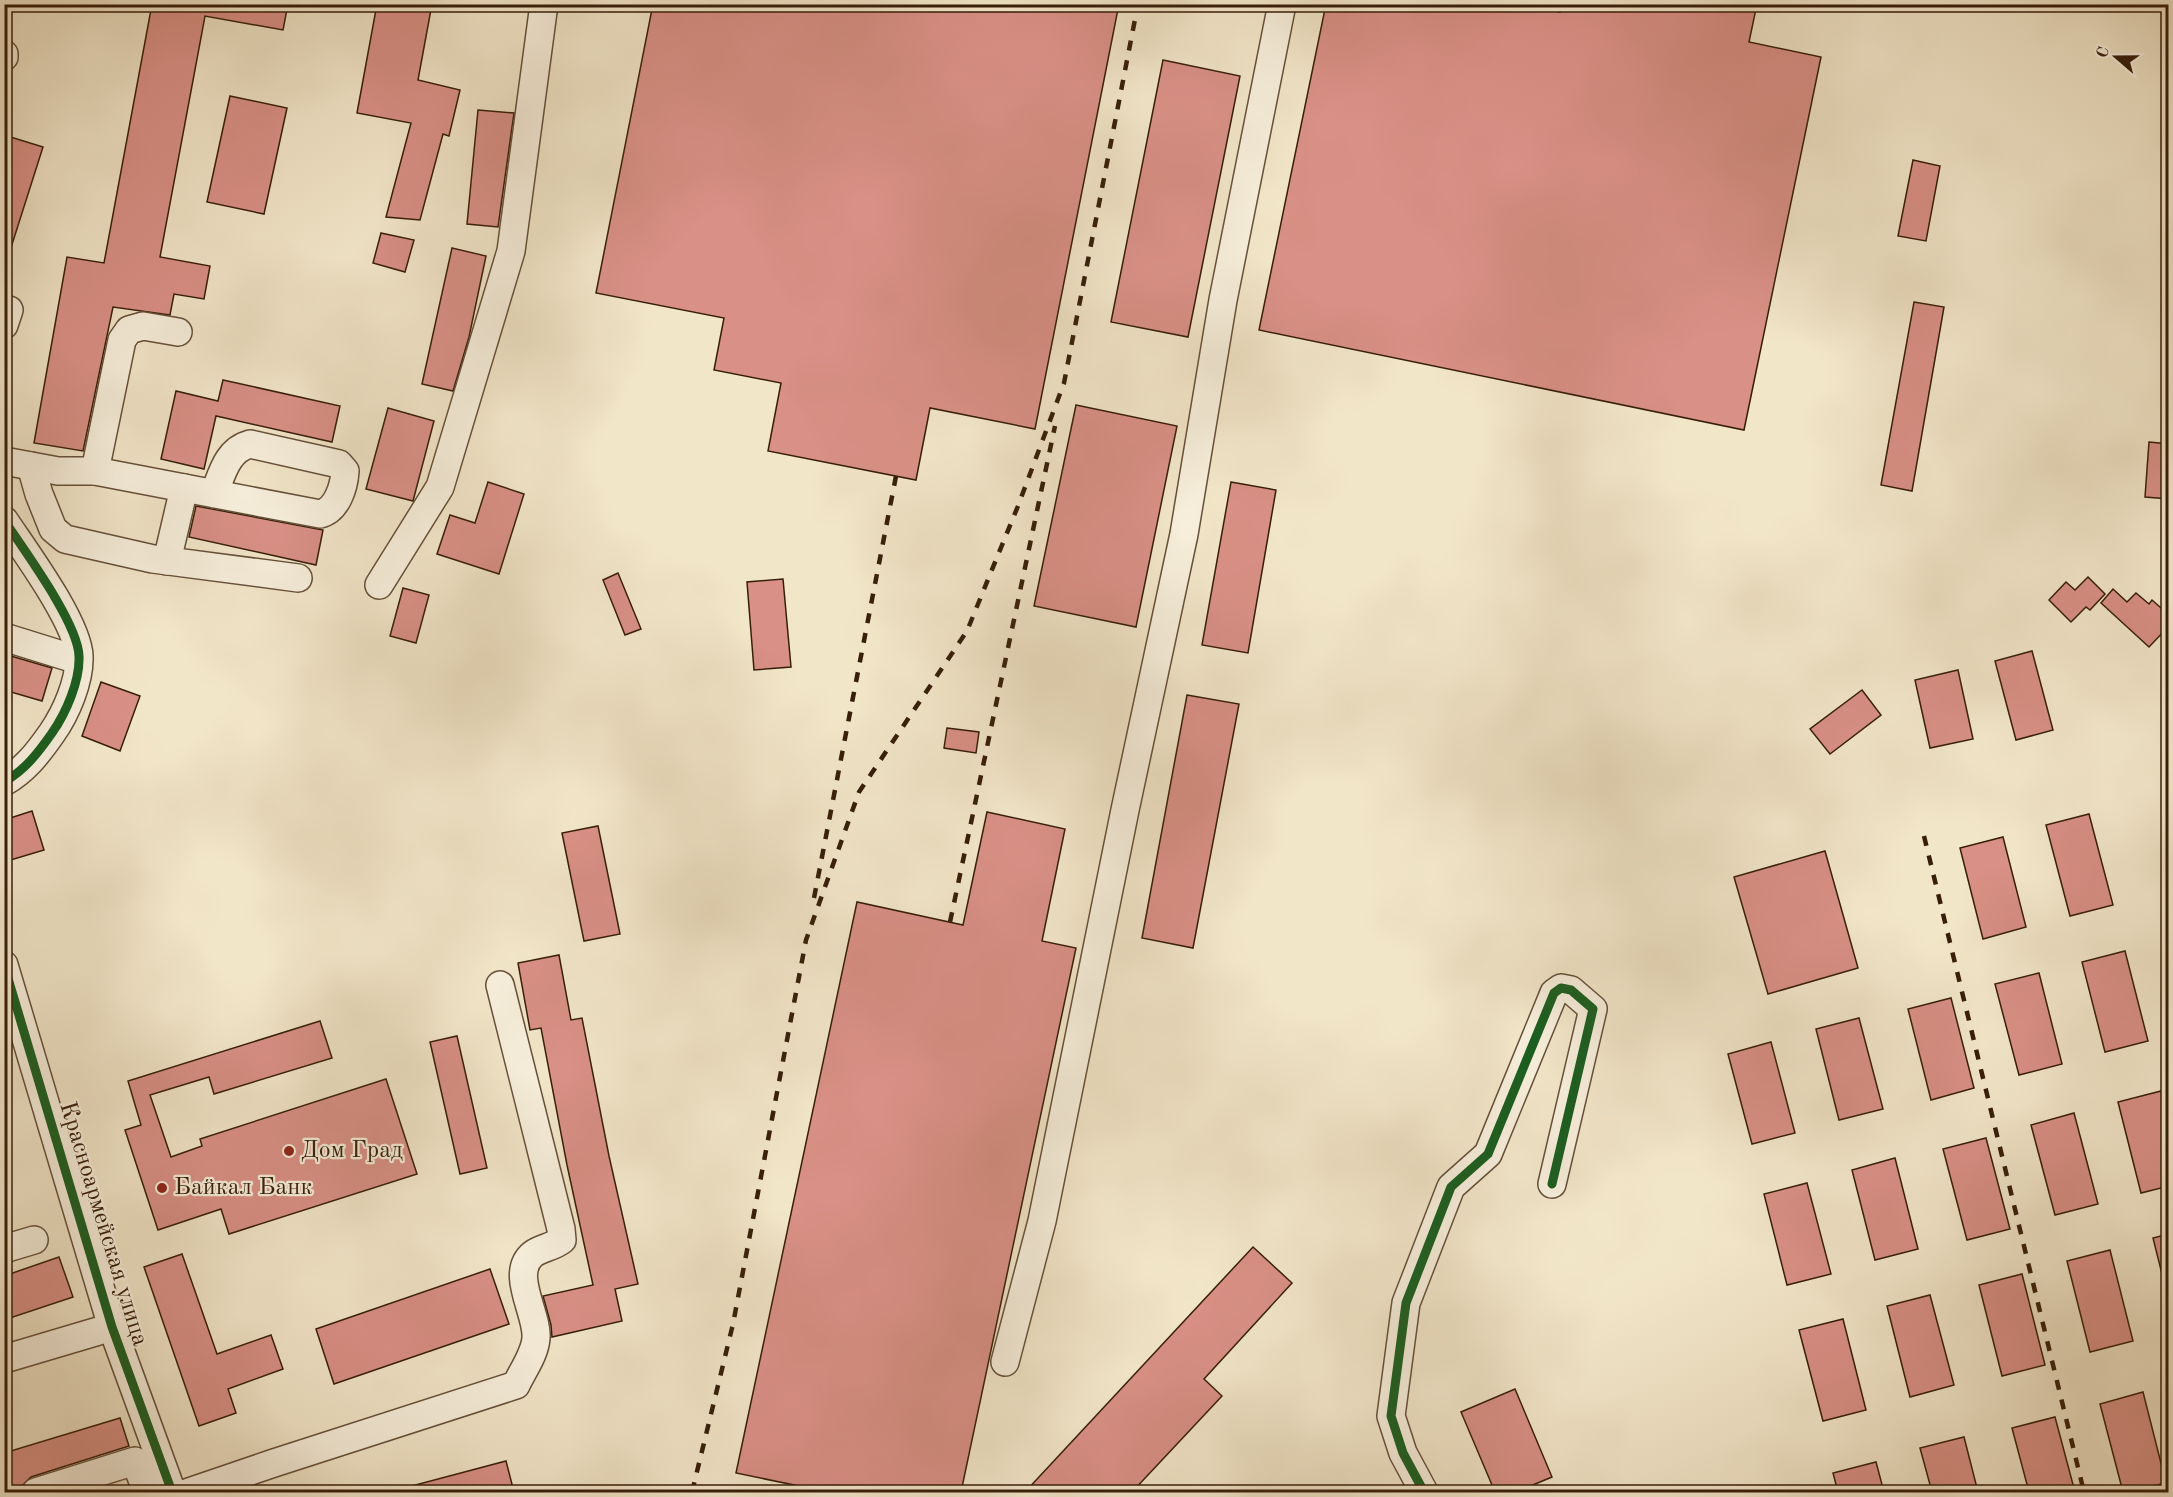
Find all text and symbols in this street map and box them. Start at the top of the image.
north arrow [2086,27,2146,87]
text: С [2094,45,2113,60]
street label: Красноармейская улица [54,1099,152,1349]
place label: Дом Град [301,1139,403,1163]
marker: Дом Град [282,1144,296,1158]
place label: Байкал Банк [174,1176,313,1200]
marker: Байкал Банк [155,1181,169,1195]

